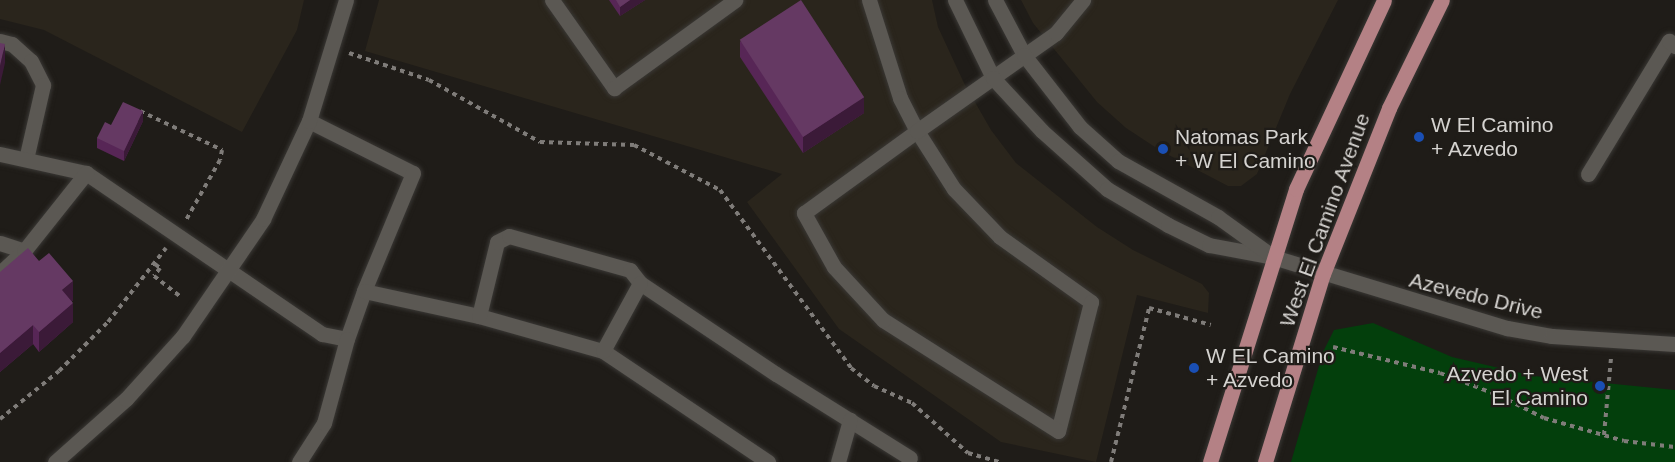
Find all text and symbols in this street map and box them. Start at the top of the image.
street label: West El Camino Avenue [1274,109,1376,331]
place label: W El Camino + Azvedo [1431,112,1554,162]
place label: Natomas Park + W El Camino [1175,124,1316,174]
marker: W El Camino + Azvedo [1412,130,1426,144]
marker: Natomas Park + W El Camino [1156,142,1170,156]
street label: Azevedo Drive [1407,267,1545,325]
place label: W EL Camino + Azvedo [1206,343,1336,393]
marker: W EL Camino + Azvedo [1187,361,1201,375]
place label: Azvedo + West El Camino [1447,361,1588,411]
marker: Azvedo + West El Camino [1593,379,1607,393]

